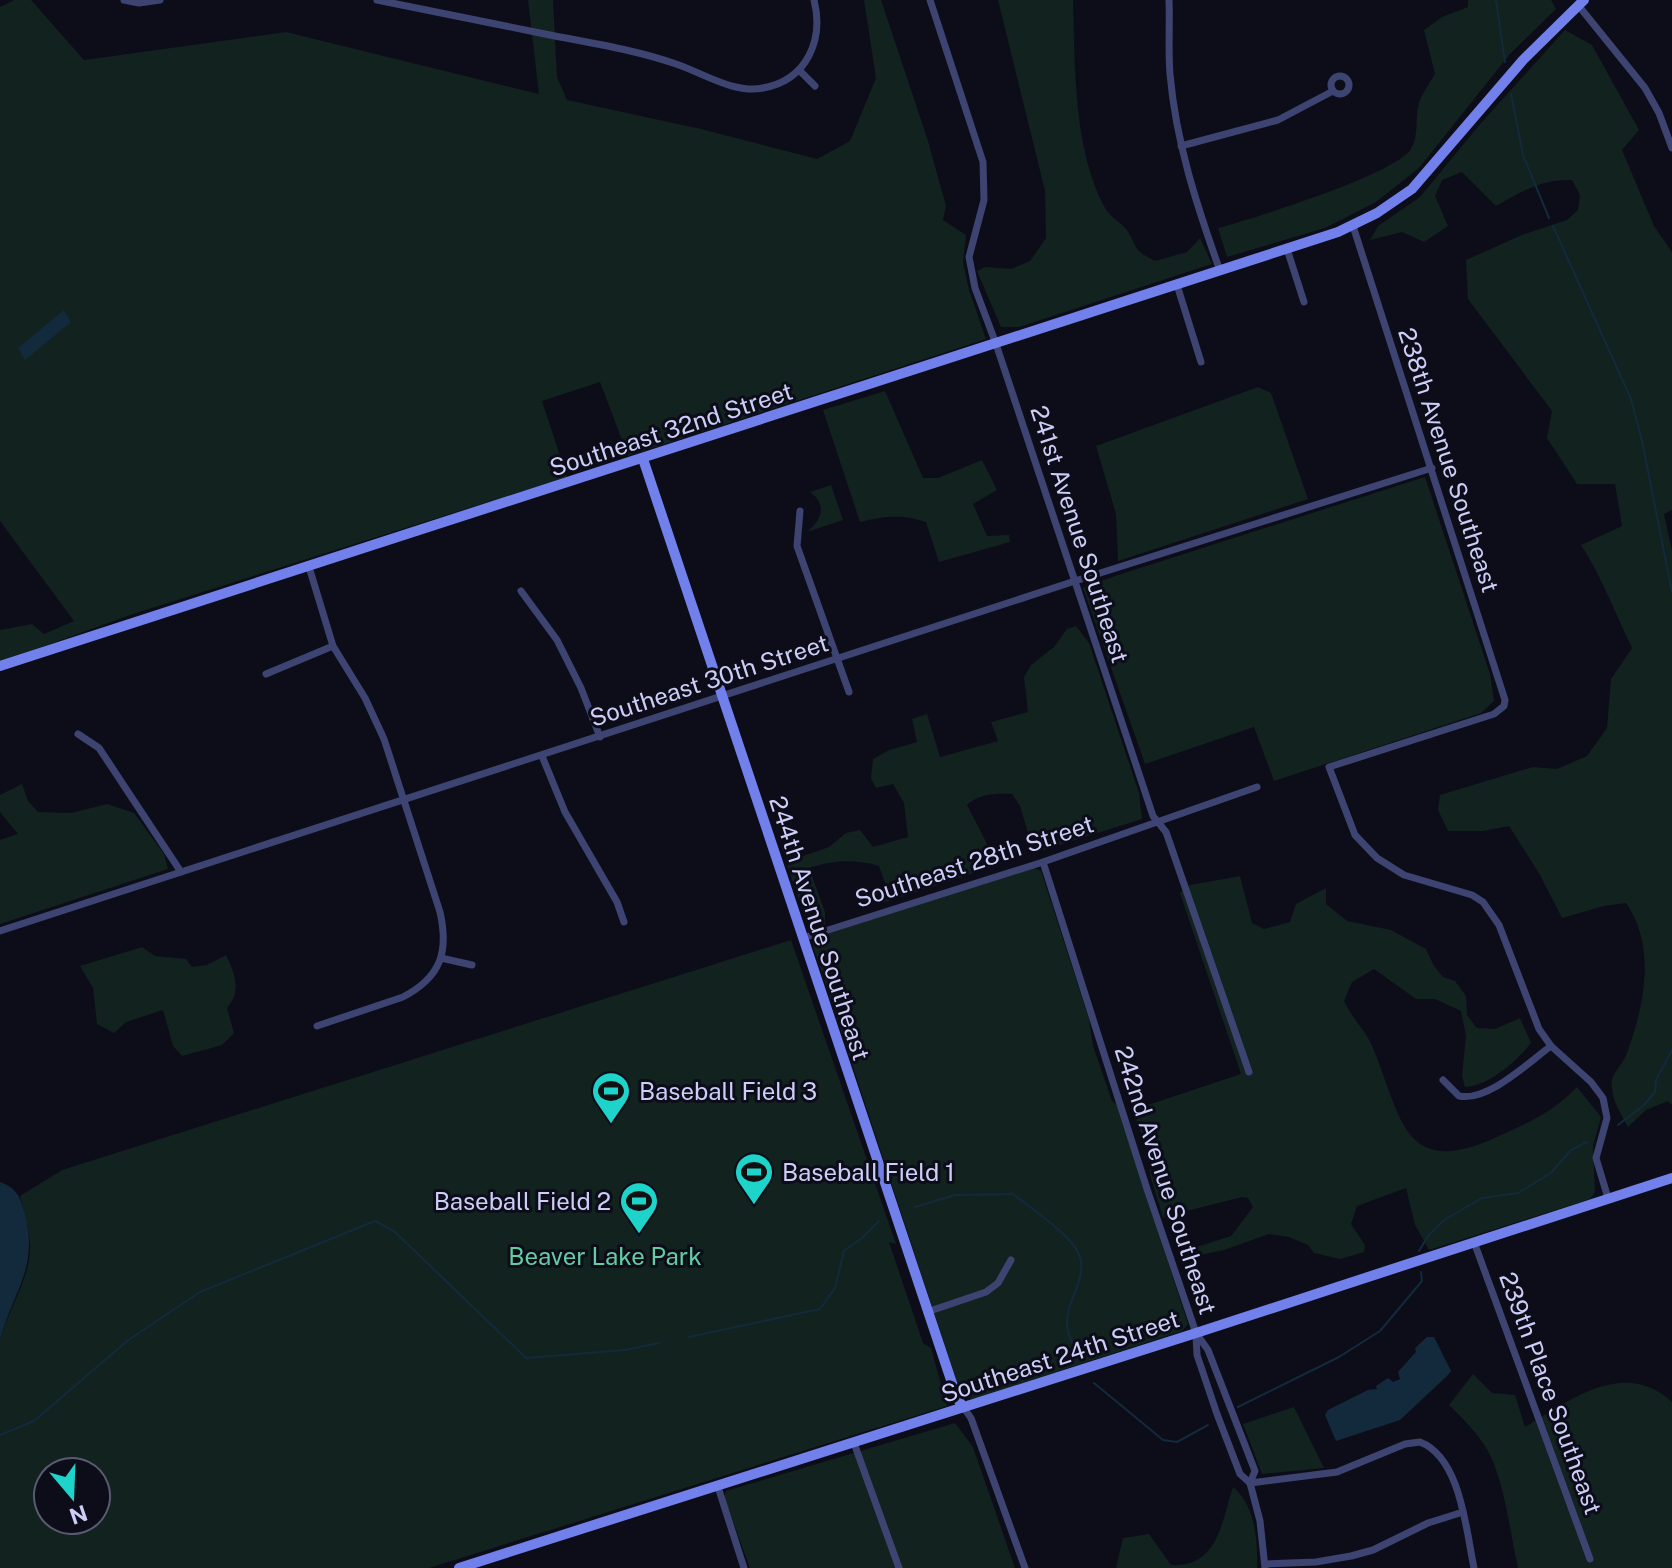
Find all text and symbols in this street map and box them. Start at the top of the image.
street label: 238th Avenue Southeast [1393,324,1505,596]
street label: Southeast 32nd Street [546,376,796,482]
street label: 241st Avenue Southeast [1025,402,1135,666]
street label: Southeast 30th Street [586,628,832,732]
street label: 244th Avenue Southeast [764,792,876,1064]
street label: Southeast 28th Street [851,809,1097,913]
street label: 242nd Avenue Southeast [1109,1042,1223,1318]
sports icon: Baseball Field 3 [590,1070,632,1125]
place label: Baseball Field 3 [639,1077,817,1105]
sports icon: Baseball Field 1 [733,1151,775,1206]
place label: Baseball Field 1 [782,1158,955,1186]
sports icon: Baseball Field 2 [618,1180,660,1235]
place label: Baseball Field 2 [434,1187,611,1215]
park label: Beaver Lake Park [508,1242,702,1270]
street label: 239th Place Southeast [1494,1268,1608,1518]
street label: Southeast 24th Street [937,1304,1183,1408]
north arrow [32,1456,112,1536]
text: N [66,1500,91,1530]

